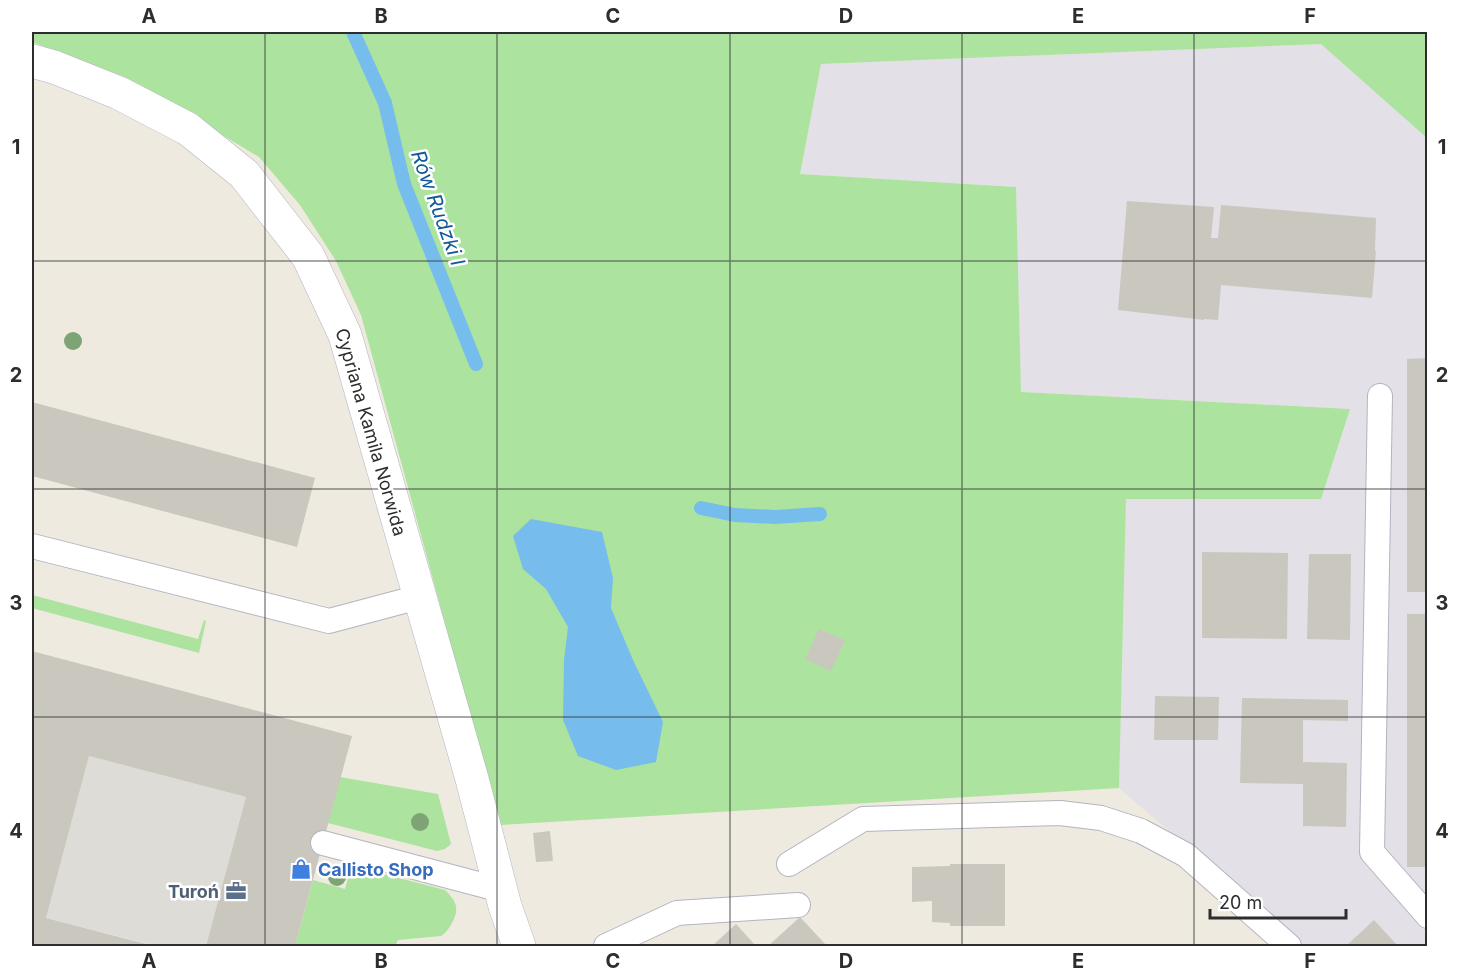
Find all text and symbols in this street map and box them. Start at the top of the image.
text: A [142,4,157,28]
text: B [374,4,388,28]
text: C [606,4,620,28]
text: D [839,4,853,28]
text: E [1072,4,1084,28]
text: F [1304,4,1316,28]
text: 1 [12,135,20,159]
text: 1 [1438,135,1446,159]
water label: Rów Rudzki I [406,147,470,270]
street label: Cypriana Kamila Norwida [331,326,411,538]
text: 2 [10,363,22,387]
text: 2 [1436,363,1448,387]
text: 3 [10,591,22,615]
text: 3 [1436,591,1448,615]
text: 4 [9,819,23,843]
text: 4 [1435,819,1449,843]
shop icon: Callisto Shop [289,857,313,881]
place label: Callisto Shop [318,859,434,880]
office icon: Turoń [224,879,248,903]
place label: Turoń [168,881,219,902]
scale bar [1210,882,1346,920]
text: 20 m [1219,892,1262,913]
text: A [142,949,157,973]
text: B [374,949,388,973]
text: C [606,949,620,973]
text: D [839,949,853,973]
text: E [1072,949,1084,973]
text: F [1304,949,1316,973]

